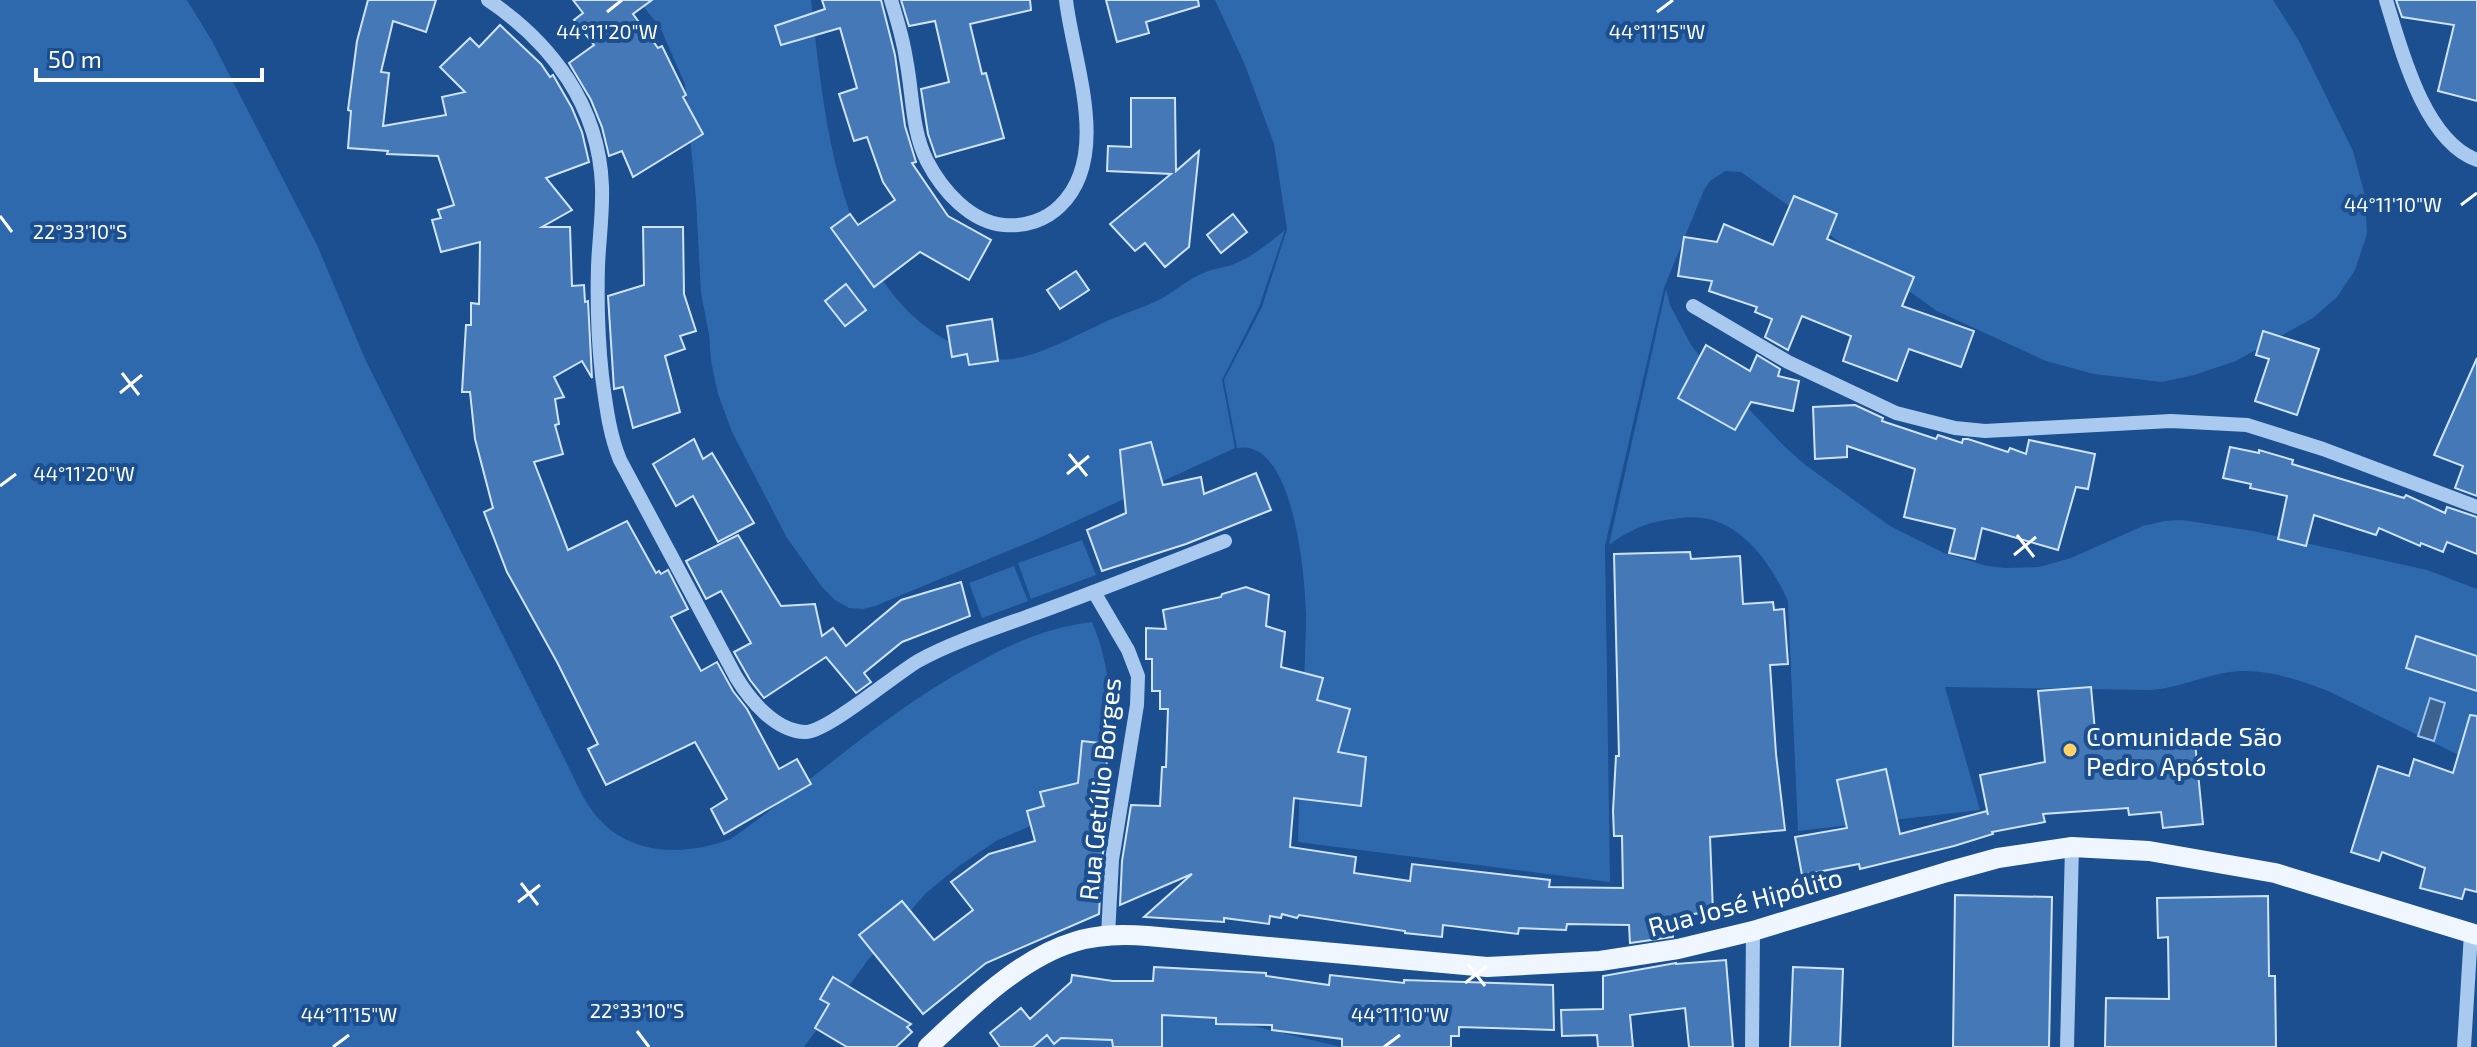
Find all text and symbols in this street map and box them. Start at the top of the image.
text: 44°11'20"W [556,19,658,43]
text: 44°11'15"W [1609,19,1705,43]
scale bar [36,32,262,82]
text: 50 m [48,44,102,73]
text: 44°11'10"W [2344,192,2442,216]
text: 22°33'10"S [33,219,127,243]
text: 44°11'20"W [33,461,135,485]
street label: Rua Getúlio Borges [1072,676,1126,902]
place label: Comunidade São Pedro Apóstolo [2086,720,2282,781]
marker: Comunidade São Pedro Apóstolo [2061,741,2079,759]
street label: Rua José Hipólito [1645,860,1845,942]
text: 22°33'10"S [590,998,684,1022]
text: 44°11'15"W [301,1002,397,1026]
text: 44°11'10"W [1351,1002,1449,1026]

